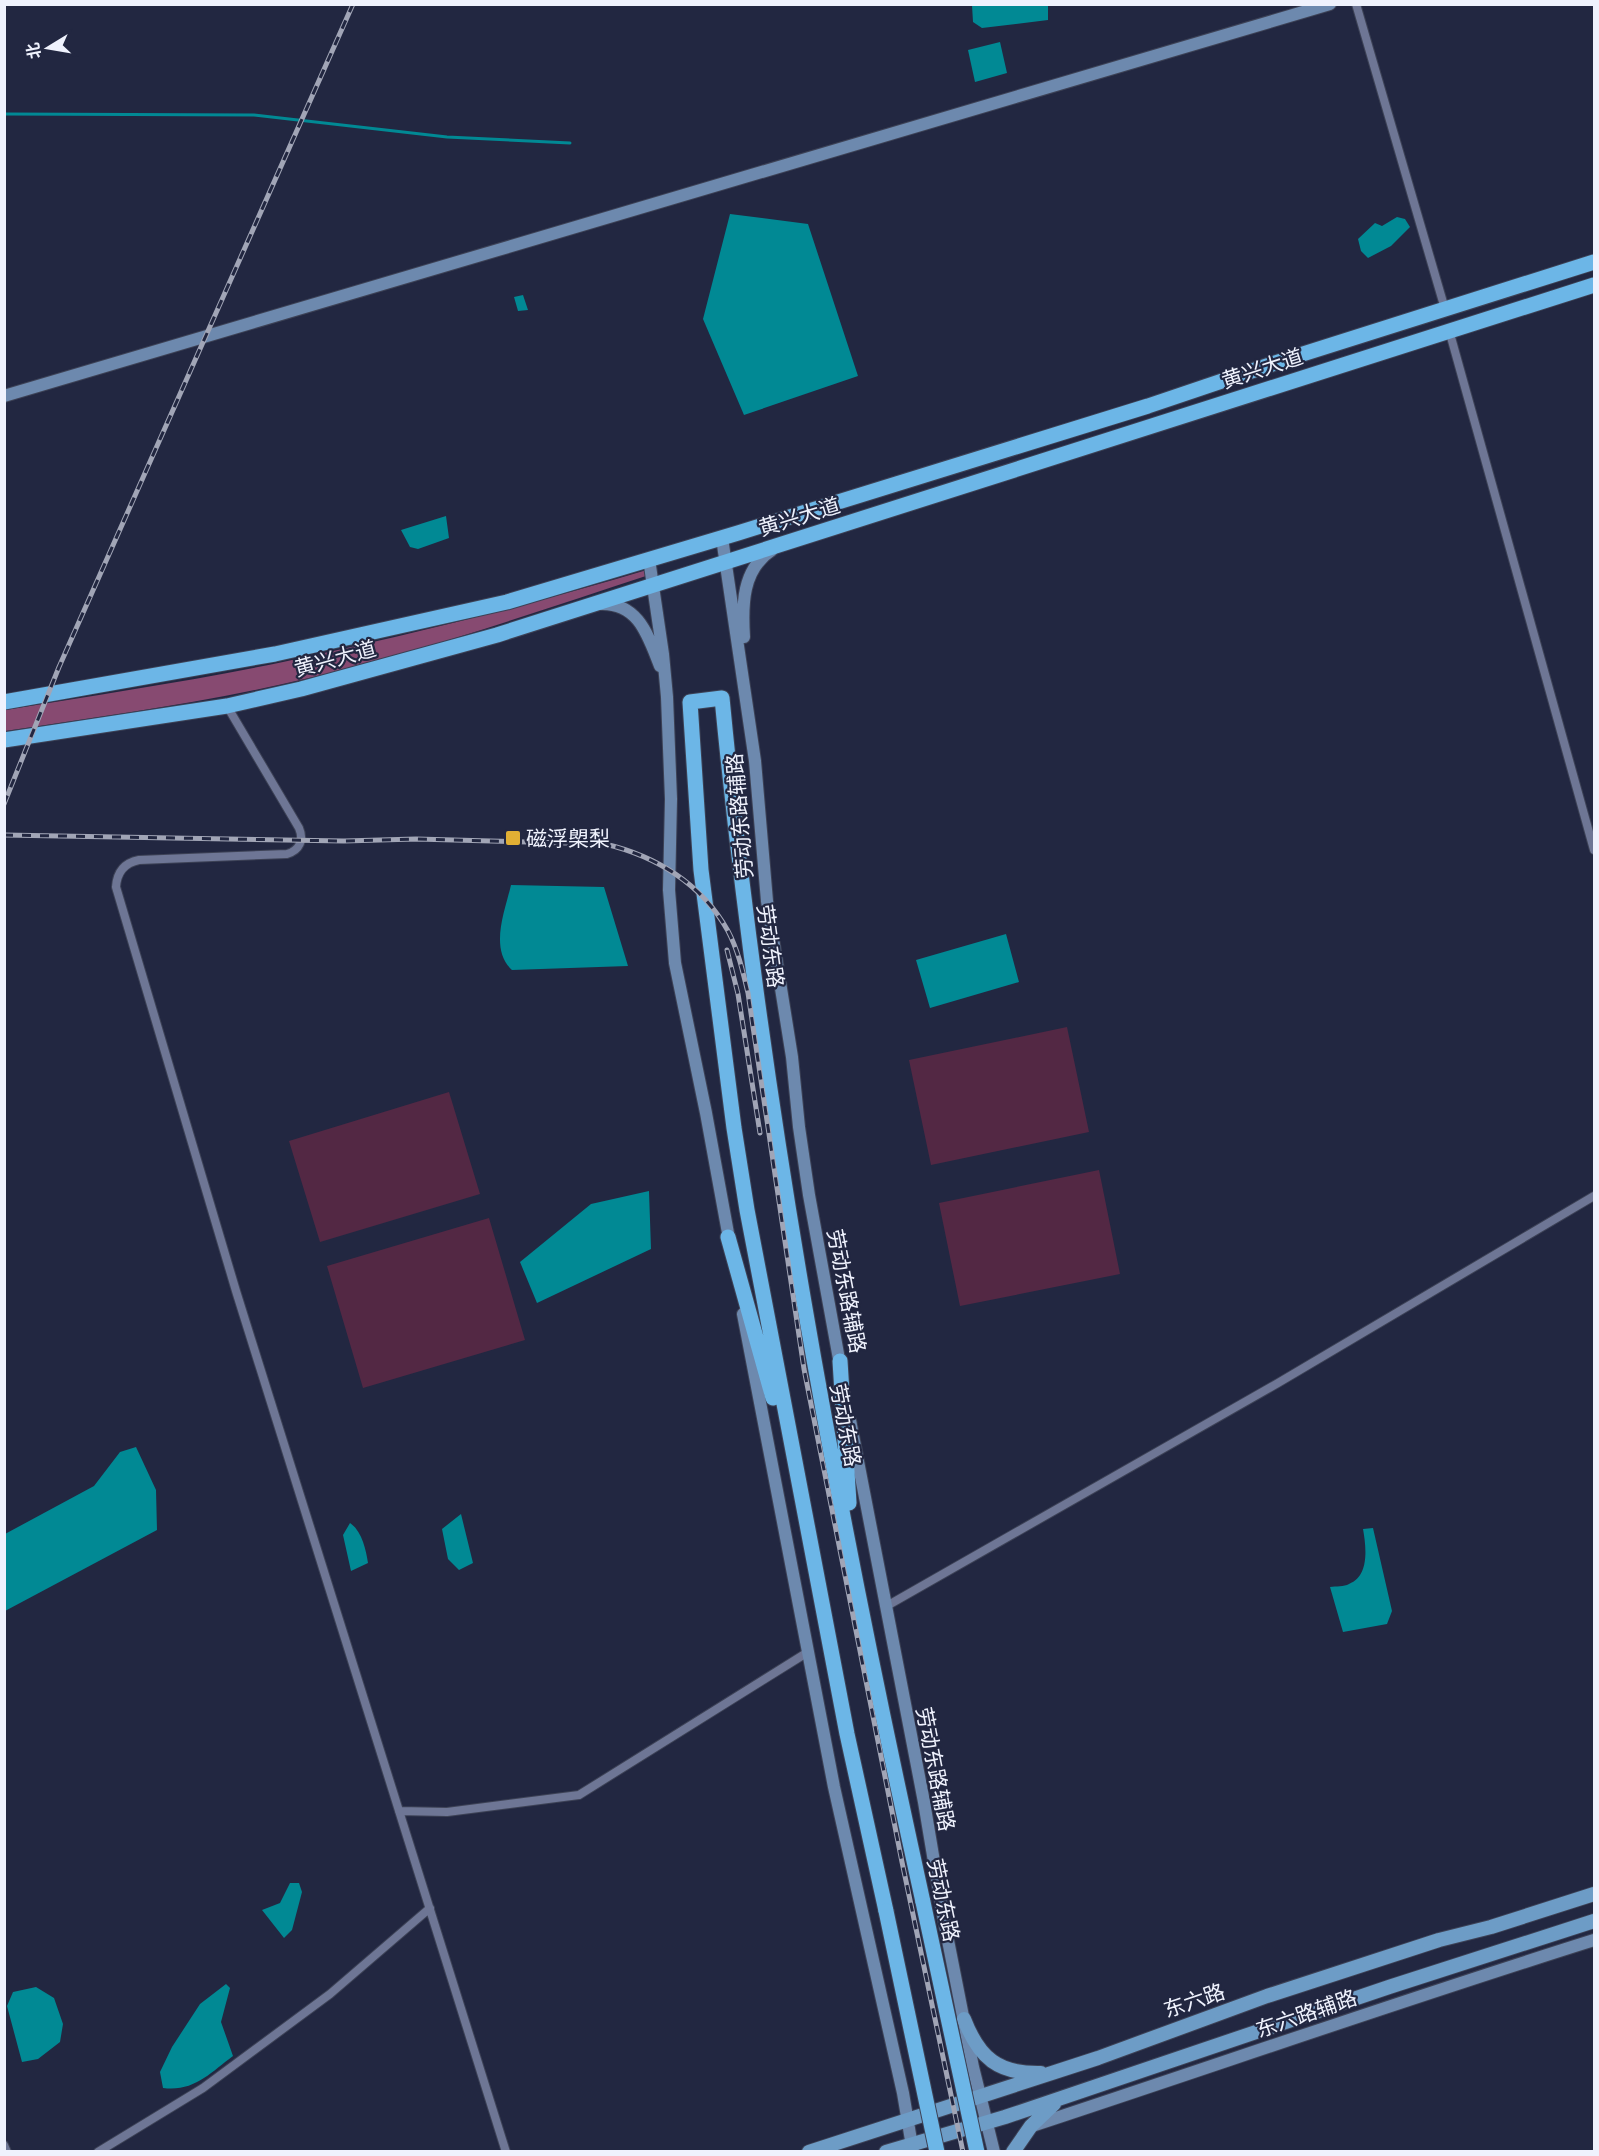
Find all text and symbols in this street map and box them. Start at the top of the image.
north arrow [18,18,78,78]
text: 北 [21,41,46,61]
street label: 黄兴大道 [1218,342,1306,394]
street label: 黄兴大道 [755,490,843,542]
street label: 黄兴大道 [291,634,379,682]
street label: 劳动东路辅路 [720,752,758,880]
place label: 磁浮㮾梨 [526,824,610,852]
marker: 磁浮㮾梨 [504,829,522,847]
street label: 劳动东路 [751,902,791,990]
street label: 劳动东路辅路 [821,1226,873,1356]
street label: 劳动东路 [824,1381,868,1469]
street label: 劳动东路辅路 [910,1704,962,1834]
street label: 劳动东路 [922,1856,966,1944]
street label: 东六路 [1160,1977,1228,2023]
street label: 东六路辅路 [1252,1983,1360,2043]

